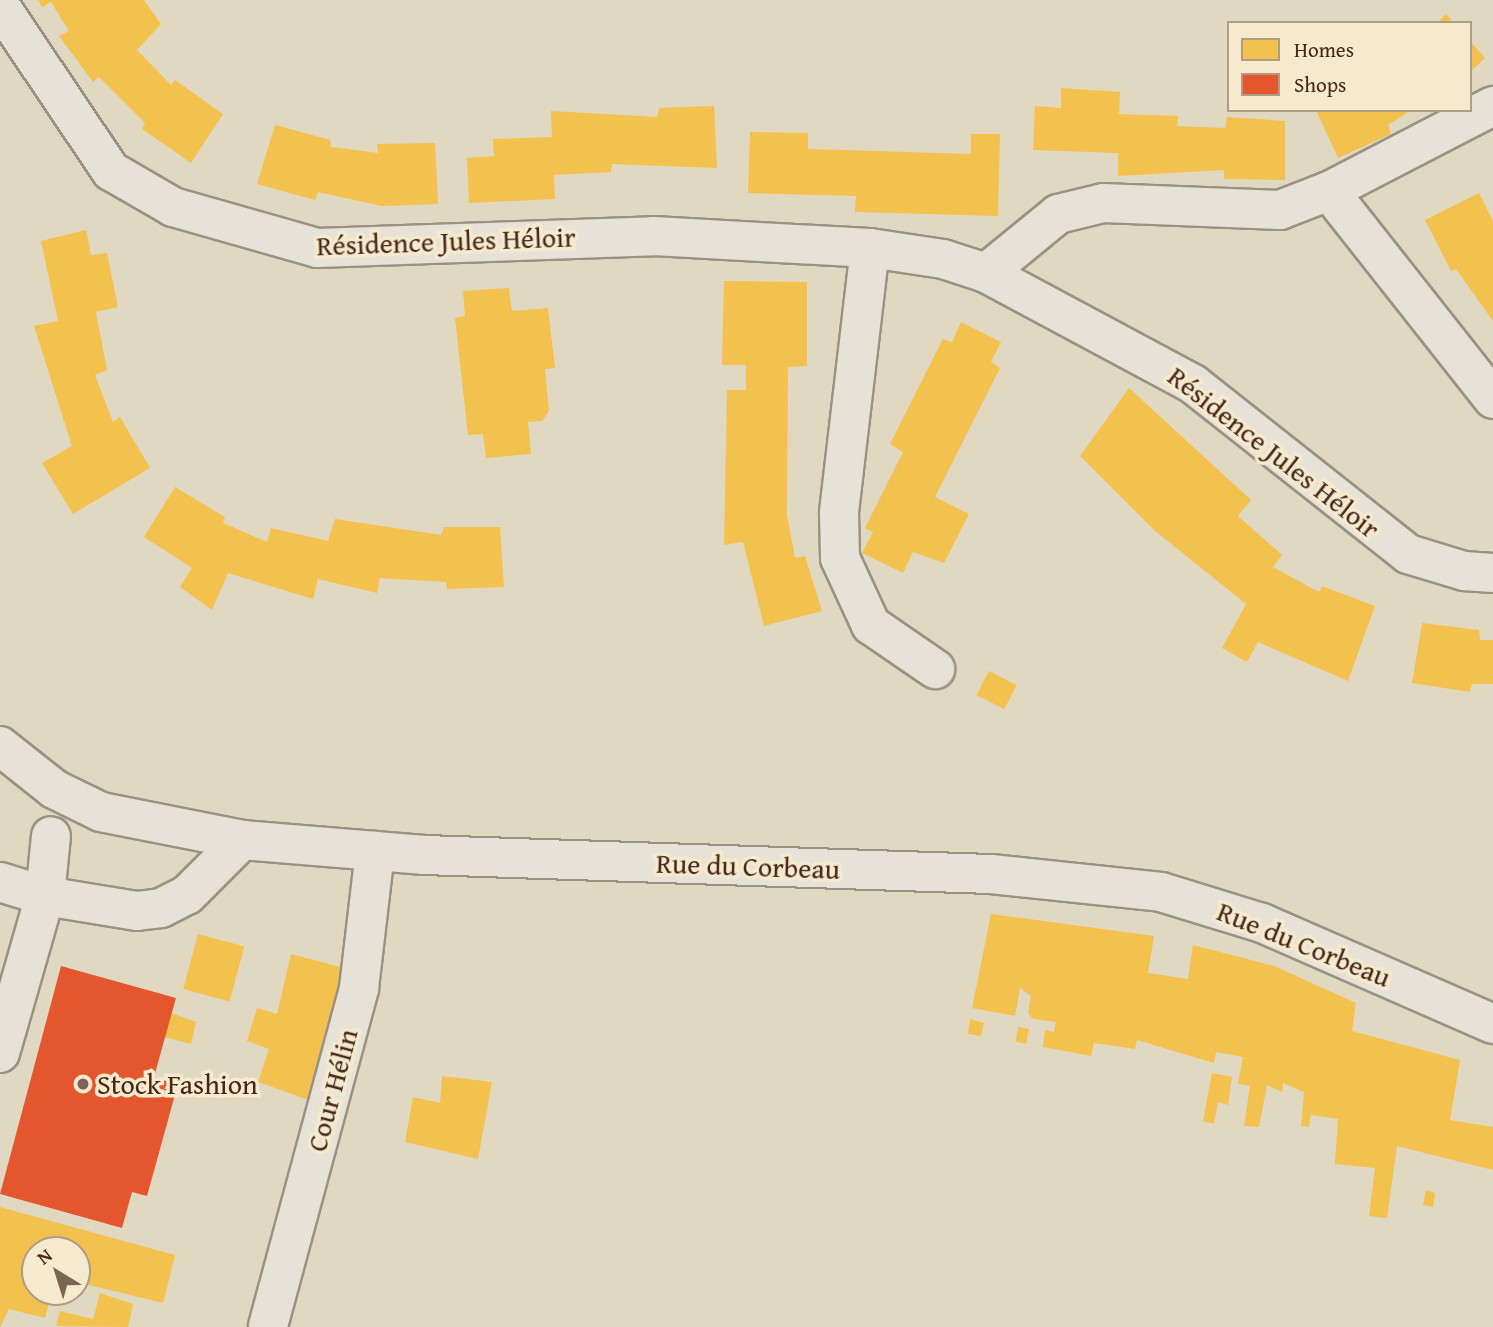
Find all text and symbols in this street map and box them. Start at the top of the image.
legend [1227,21,1472,112]
text: Homes [1294,34,1354,65]
text: Shops [1294,69,1346,100]
street label: Résidence Jules Héloir [316,220,576,262]
street label: Résidence Jules Héloir [1162,359,1386,545]
street label: Rue du Corbeau [656,846,840,886]
street label: Rue du Corbeau [1212,894,1396,994]
street label: Cour Hélin [300,1025,364,1155]
place label: Stock Fashion [97,1067,258,1101]
marker: Stock Fashion [75,1076,91,1092]
north arrow [21,1236,91,1306]
text: N [31,1241,58,1271]

